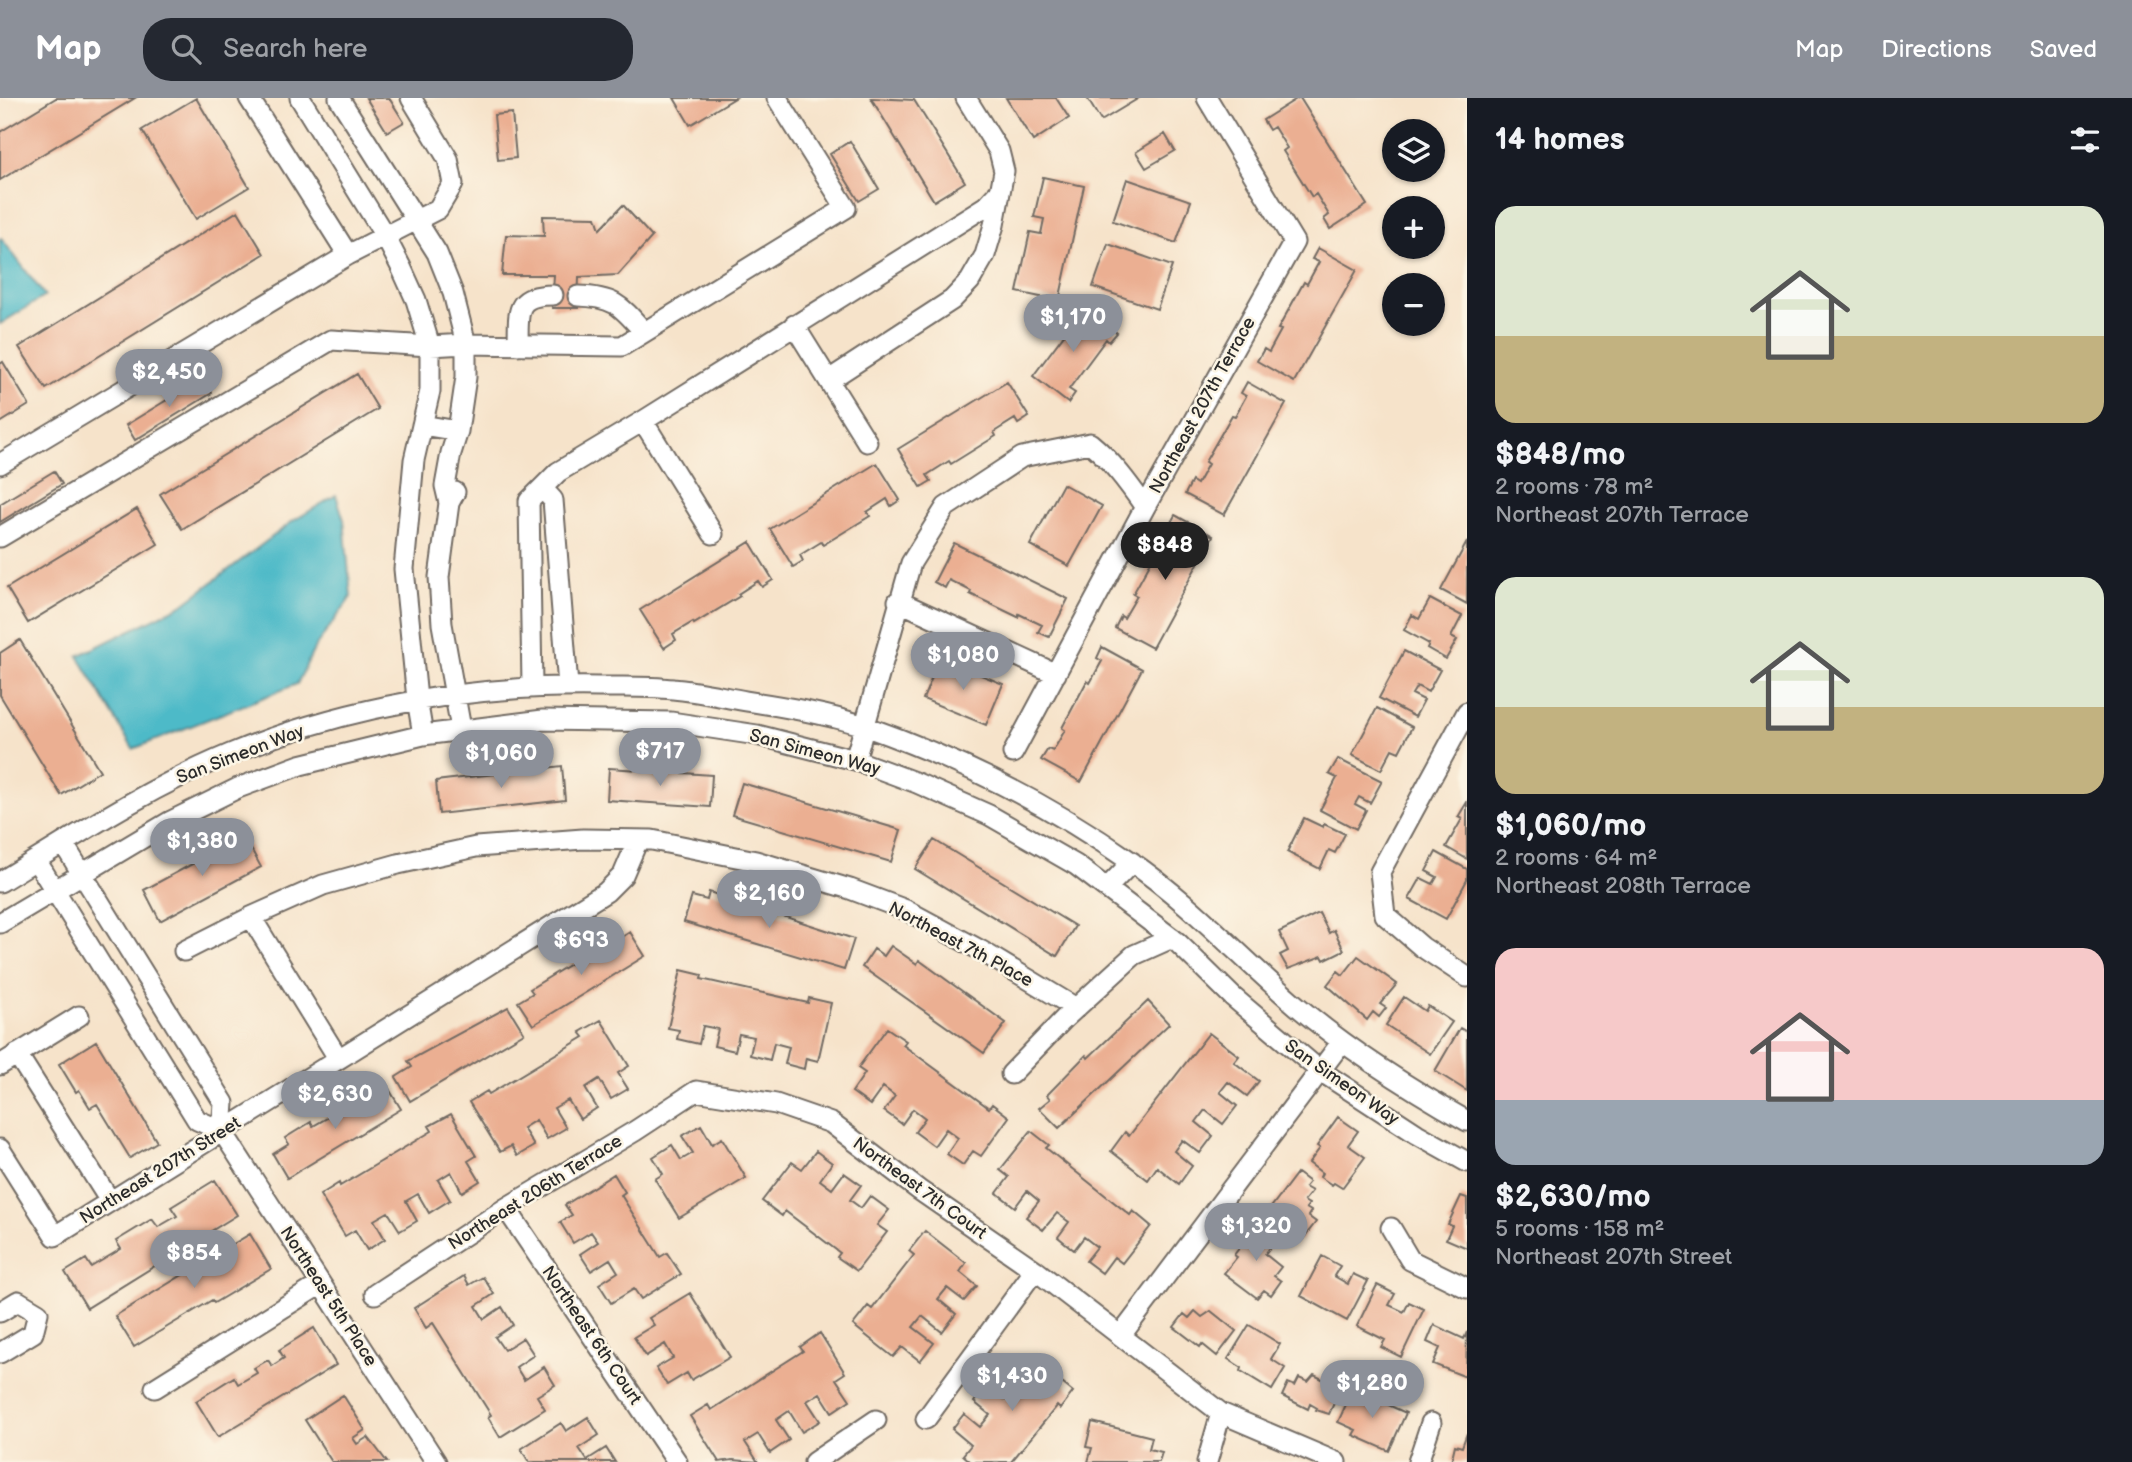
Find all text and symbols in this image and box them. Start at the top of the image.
search box [143,18,633,81]
text: Map [35,29,101,69]
icon: search [167,30,205,68]
text: Search here [223,34,367,65]
text: Map [1795,35,1843,64]
text: Directions [1881,35,1992,64]
text: Saved [2030,35,2097,64]
map controls [1382,119,1445,336]
button: layers [1382,119,1445,182]
icon: filters [2066,121,2104,159]
text: 14 homes [1495,122,1624,158]
button: + [1382,196,1445,259]
icon: home [1737,252,1863,378]
button: − [1382,273,1445,336]
pin: $1,170 [1016,294,1130,354]
text: $1,170 [1040,303,1106,331]
street label: Northeast 207th Terrace [1145,313,1260,497]
pin: $2,450 [112,350,226,409]
text: $2,450 [131,358,207,386]
text: $848/mo [1495,437,1625,473]
text: 2 rooms · 78 m² [1495,473,1653,501]
text: Northeast 207th Terrace [1495,501,1749,529]
pin: $848 [1124,522,1206,582]
text: $848 [1137,531,1193,559]
icon: home [1737,623,1863,749]
pin: $1,080 [906,632,1020,692]
text: $1,080 [927,641,999,669]
street label: San Simeon Way [174,720,308,788]
street label: San Simeon Way [747,725,883,780]
pin: $717 [619,728,701,788]
pin: $1,060 [444,730,558,790]
text: $717 [635,737,685,765]
text: $1,060 [465,739,537,767]
text: $1,060/mo [1495,808,1646,844]
pin: $1,380 [145,818,259,878]
text: $1,380 [166,827,238,855]
text: 2 rooms · 64 m² [1495,844,1657,872]
pin: $2,160 [712,870,826,930]
text: Northeast 208th Terrace [1495,872,1751,900]
text: $2,160 [733,879,805,907]
street label: Northeast 7th Place [885,898,1037,992]
pin: $693 [540,918,622,977]
text: $693 [553,926,609,954]
icon: home [1737,994,1863,1120]
street label: San Simeon Way [1281,1035,1404,1130]
pin: $2,630 [278,1072,392,1131]
text: $2,630 [297,1080,373,1108]
street label: Northeast 207th Street [76,1112,245,1228]
street label: Northeast 206th Terrace [445,1130,626,1255]
street label: Northeast 7th Court [849,1133,991,1244]
text: $2,630/mo [1495,1179,1651,1215]
pin: $1,320 [1199,1204,1313,1263]
text: $1,320 [1220,1212,1292,1240]
text: 5 rooms · 158 m² [1495,1215,1664,1243]
street label: Northeast 5th Place [276,1222,382,1370]
pin: $854 [153,1230,235,1290]
text: $854 [166,1239,222,1267]
text: Northeast 207th Street [1495,1243,1732,1271]
street label: Northeast 6th Court [537,1262,646,1409]
pin: $1,430 [955,1354,1069,1413]
pin: $1,280 [1315,1360,1429,1420]
text: $1,430 [976,1362,1048,1390]
text: $1,280 [1336,1369,1408,1397]

